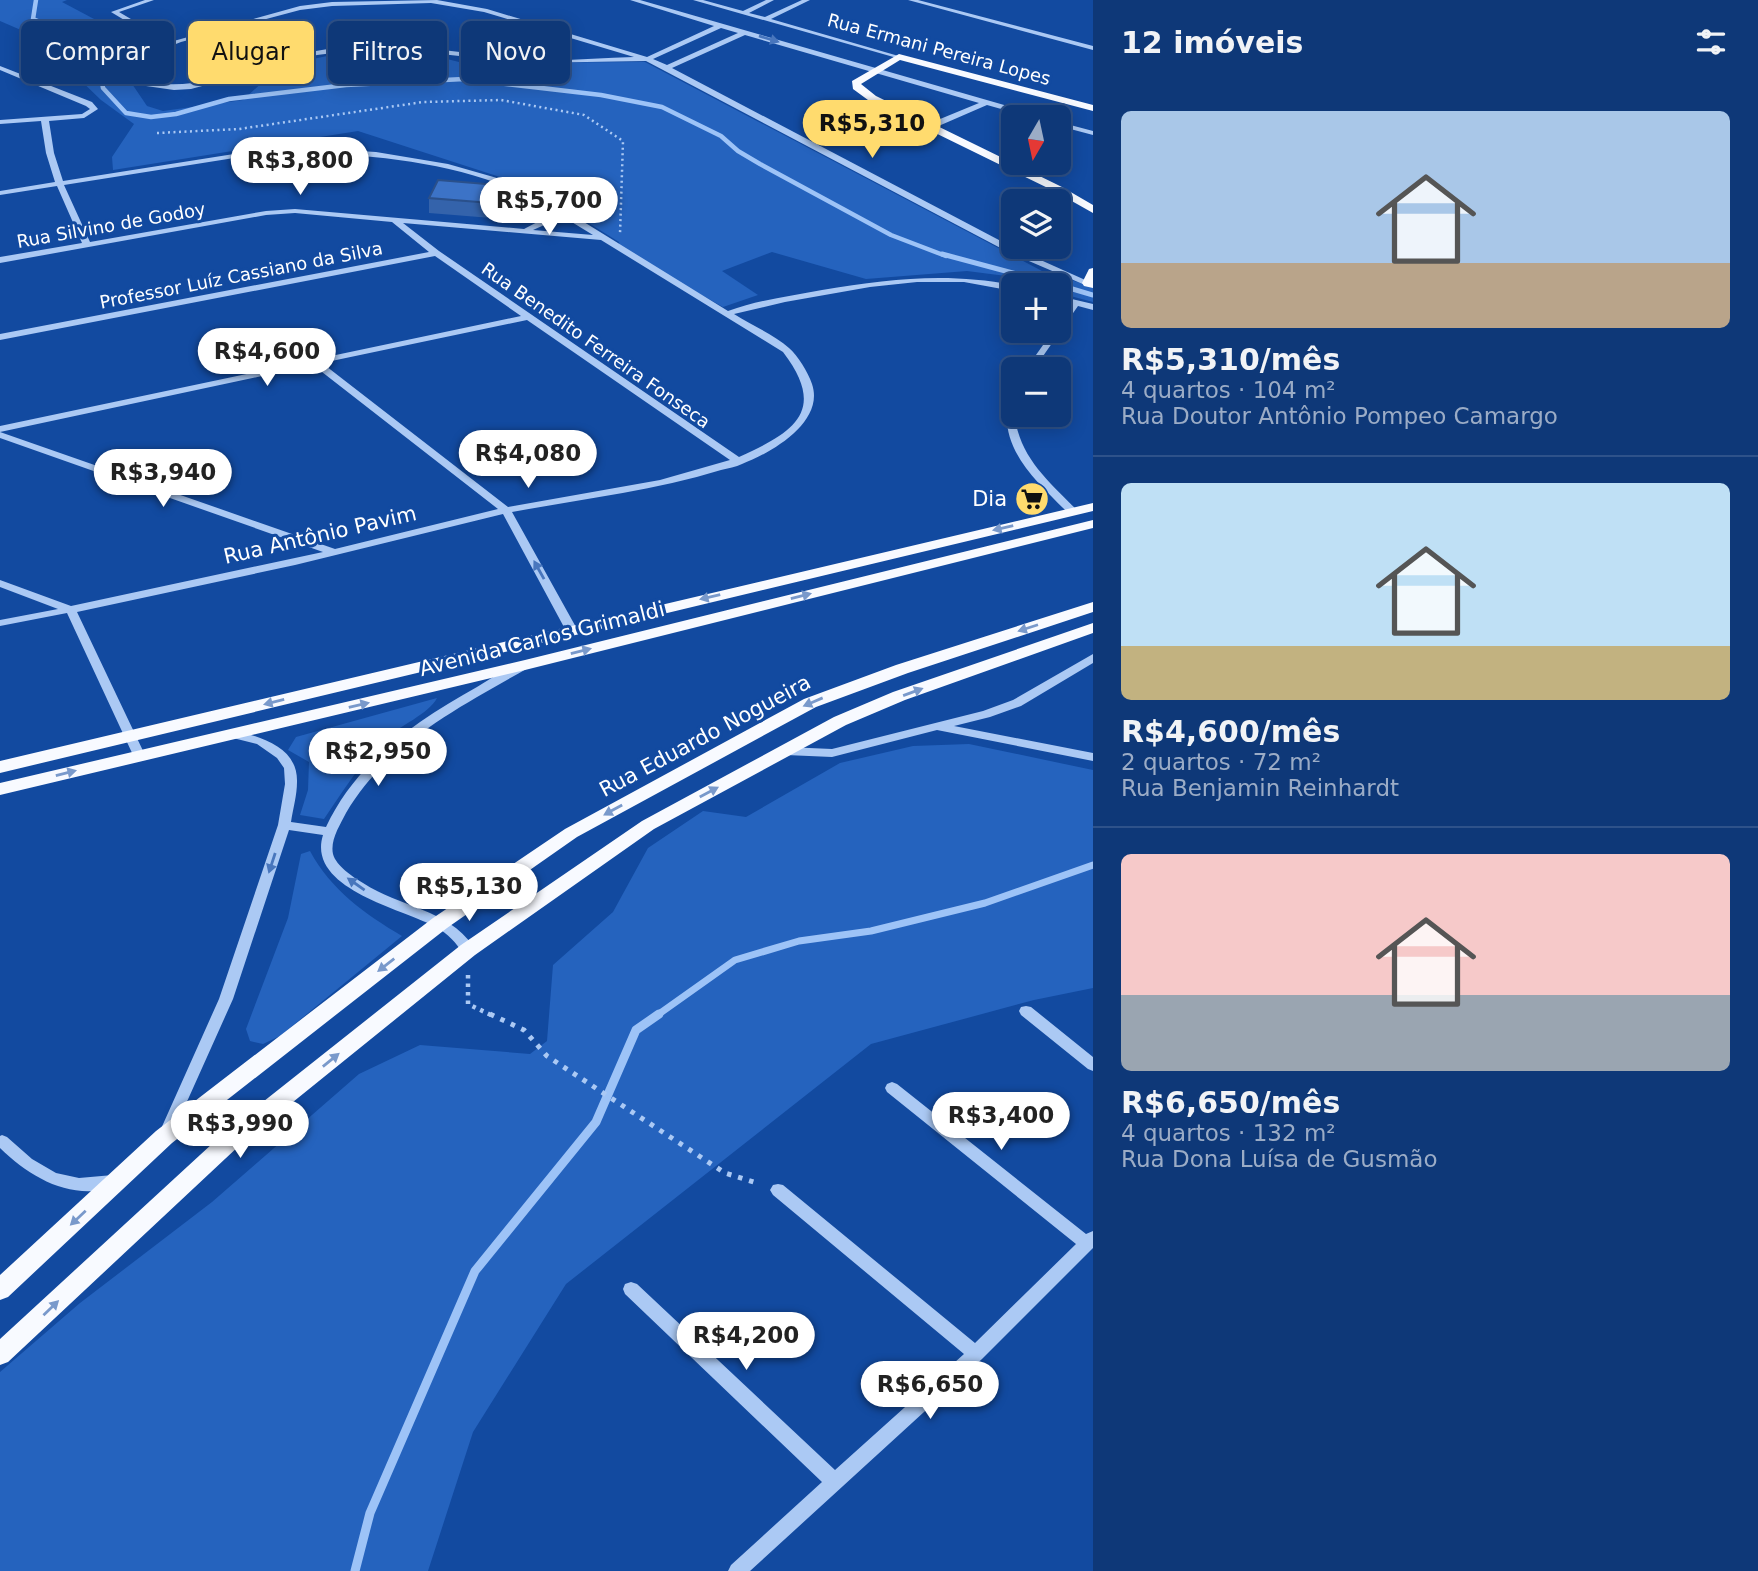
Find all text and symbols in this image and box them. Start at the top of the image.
street label: Rua Ermani Pereira Lopes [825,9,1053,89]
chip: Comprar [21,21,174,84]
chip: Alugar [188,21,314,84]
chip: Filtros [328,21,447,84]
chip: Novo [461,21,570,84]
icon: filters [1692,23,1730,61]
text: 12 imóveis [1121,25,1303,60]
one-way arrow [759,34,780,44]
pin: R$5,310 [807,100,937,160]
north arrow [1001,105,1071,175]
map controls [1001,105,1071,427]
text: R$5,310 [819,110,925,136]
pin: R$3,800 [235,138,365,197]
text: R$3,800 [247,147,353,173]
icon: home [1363,156,1489,282]
pin: R$5,700 [484,177,614,237]
text: R$5,700 [496,187,602,213]
button: layers [1001,189,1071,259]
street label: Rua Silvino de Godoy [15,198,207,252]
street label: Professor Luíz Cassiano da Silva [98,237,384,313]
street label: Rua Benedito Ferreira Fonseca [478,258,714,432]
button: + [1001,273,1071,343]
pin: R$4,600 [202,328,332,388]
text: R$4,600 [214,338,320,364]
text: R$5,310/mês [1121,342,1340,377]
button: − [1001,357,1071,427]
text: 4 quartos · 104 m² [1121,377,1336,403]
text: Rua Doutor Antônio Pompeo Camargo [1121,403,1558,429]
pin: R$4,080 [463,430,593,490]
text: R$4,080 [475,440,581,466]
pin: R$3,940 [98,449,228,509]
text: R$3,940 [110,459,216,485]
supermarket icon: Dia [1013,480,1051,518]
place label: Dia [972,487,1007,511]
street label: Rua Antônio Pavim [221,501,419,569]
one-way arrow [992,523,1014,534]
icon: home [1363,528,1489,654]
one-way arrow [533,560,544,580]
one-way arrow [790,590,812,601]
one-way arrow [699,592,721,603]
street label: Avenida Carlos Grimaldi [417,597,667,681]
one-way arrow [1017,623,1038,634]
one-way arrow [570,645,592,656]
street label: Rua Eduardo Nogueira [595,670,815,802]
one-way arrow [902,686,923,697]
one-way arrow [263,697,285,708]
one-way arrow [803,697,824,708]
one-way arrow [348,699,370,710]
text: R$4,600/mês [1121,714,1340,749]
pin: R$2,950 [313,728,443,788]
text: R$2,950 [325,738,431,764]
text: 2 quartos · 72 m² [1121,749,1321,775]
one-way arrow [55,767,77,778]
text: Rua Benjamin Reinhardt [1121,775,1399,801]
one-way arrow [699,787,719,798]
one-way arrow [603,804,622,816]
one-way arrow [266,852,277,873]
pin: R$5,130 [404,864,534,923]
text: R$5,130 [416,873,522,899]
one-way arrow [347,877,365,891]
icon: home [1363,899,1489,1025]
one-way arrow [377,957,395,972]
one-way arrow [322,1053,340,1068]
text: R$6,650/mês [1121,1085,1340,1120]
pin: R$3,400 [936,1092,1066,1152]
pin: R$3,990 [175,1100,305,1160]
text: R$3,400 [948,1102,1054,1128]
text: R$3,990 [187,1110,293,1136]
text: 4 quartos · 132 m² [1121,1120,1336,1146]
text: Rua Dona Luísa de Gusmão [1121,1146,1437,1172]
one-way arrow [69,1210,87,1226]
one-way arrow [42,1301,59,1317]
pin: R$4,200 [681,1312,811,1372]
text: R$4,200 [693,1322,799,1348]
pin: R$6,650 [865,1362,995,1421]
text: R$6,650 [877,1371,983,1397]

